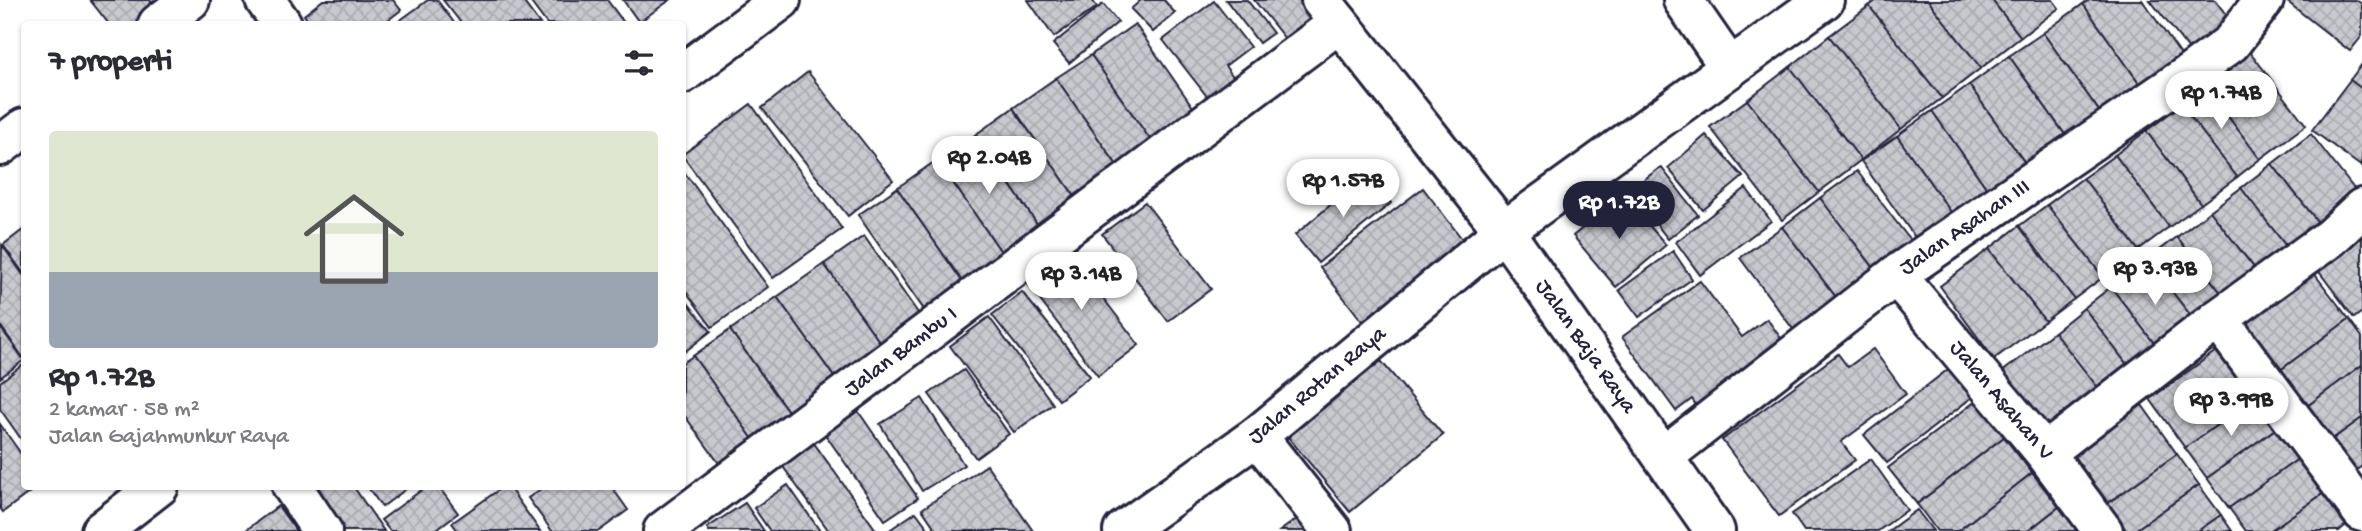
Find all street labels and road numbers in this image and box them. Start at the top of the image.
street label: Jalan Asahan III [1895,174,2036,282]
street label: Jalan Baja Raya [1529,274,1642,420]
street label: Jalan Bambu I [840,301,963,403]
street label: Jalan Rotan Raya [1244,320,1393,451]
street label: Jalan Asahan V [1943,335,2059,466]

